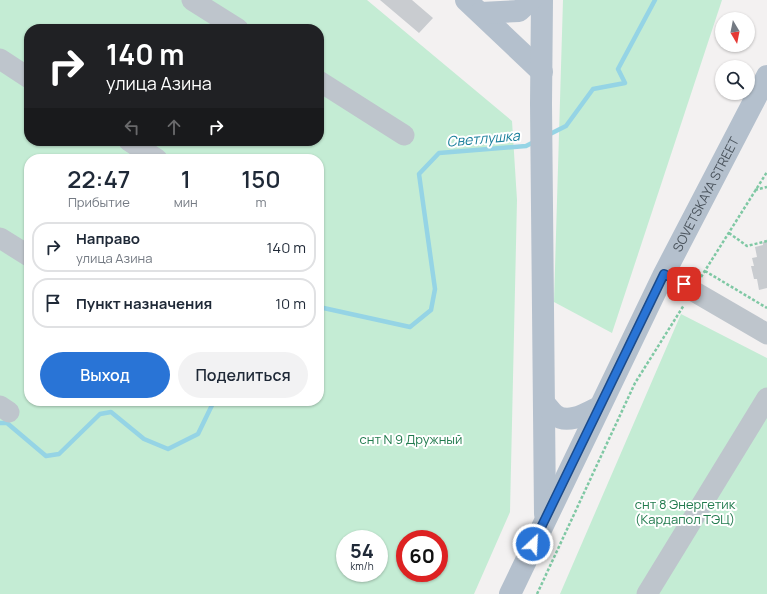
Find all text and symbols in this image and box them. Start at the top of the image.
north arrow [715,12,755,52]
map controls [715,12,755,100]
text: 140 m [106,35,185,73]
icon: right [40,40,92,92]
button: search [715,60,755,100]
text: улица Азина [106,71,212,95]
icon: left [121,116,143,138]
icon: ahead [163,116,185,138]
icon: right [205,116,227,138]
water label: Светлушка [446,125,522,151]
street label: SOVETSKAYA STREET [668,134,743,255]
text: 22:47 [67,162,130,195]
text: 1 [181,162,191,195]
text: 150 [241,162,281,195]
text: Прибытие [68,193,130,211]
text: мин [174,193,198,211]
text: m [255,193,266,211]
text: Направо [76,228,140,249]
icon: right [42,236,64,258]
text: 140 m [266,237,306,258]
text: улица Азина [76,249,152,267]
pin [667,267,701,301]
icon: arrive [673,273,695,295]
icon: arrive [42,292,64,314]
text: Пункт назначения [76,293,212,314]
text: 10 m [275,293,306,314]
button: Выход [40,352,170,398]
button: Поделиться [178,352,308,398]
park label: снт N 9 Дружный [360,430,462,448]
park label: снт 8 Энергетик (Кардапол ТЭЦ) [635,495,736,528]
position arrow [512,523,554,565]
speed limit sign: 60 [396,530,448,582]
text: 54 [350,537,374,564]
text: km/h [350,559,374,573]

